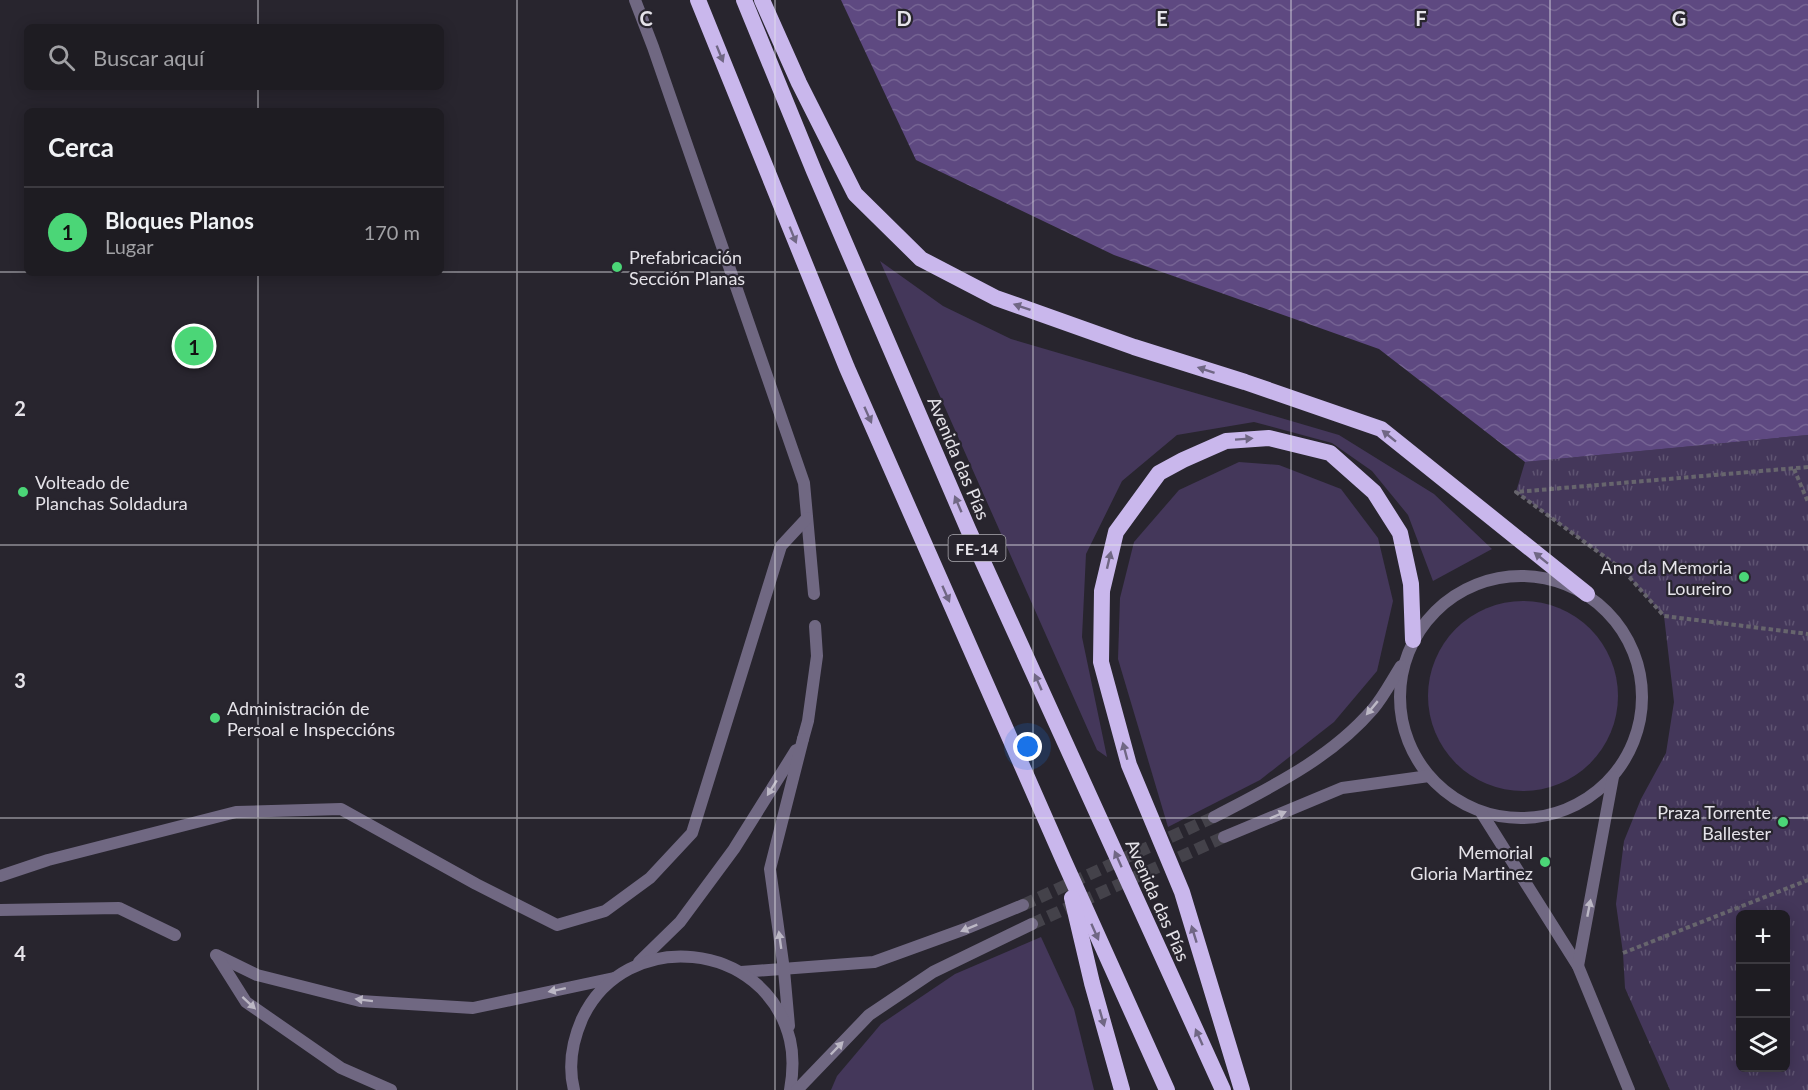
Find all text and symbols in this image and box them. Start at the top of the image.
text: C [639,6,653,30]
text: D [896,6,912,30]
text: E [1156,6,1168,30]
text: F [1415,6,1427,30]
text: G [1672,6,1686,30]
search box [24,24,444,90]
icon: search [45,41,78,74]
text: Buscar aquí [93,44,204,71]
one-way arrow [715,46,725,64]
text: Cerca [48,131,114,163]
text: Bloques Planos [105,207,254,234]
text: 1 [62,220,73,244]
text: 170 m [364,220,420,244]
one-way arrow [789,226,798,244]
text: Lugar [105,234,153,258]
place label: Prefabricación Sección Planas [629,246,745,289]
marker: Prefabricación Sección Planas [610,260,624,274]
one-way arrow [1012,302,1030,312]
pin: 1 [174,324,214,368]
one-way arrow [1197,365,1215,374]
street label: Avenida das Pías [923,393,995,523]
text: 2 [14,396,26,420]
one-way arrow [863,407,872,424]
one-way arrow [1381,429,1397,442]
one-way arrow [1235,435,1254,444]
place label: Volteado de Planchas Soldadura [35,471,188,514]
marker: Volteado de Planchas Soldadura [16,485,30,499]
one-way arrow [953,495,962,512]
road number: FE-14 [948,535,1006,561]
one-way arrow [1105,551,1114,570]
one-way arrow [1533,551,1549,564]
place label: Ano da Memoria Loureiro [1601,556,1732,599]
marker: Ano da Memoria Loureiro [1737,570,1751,584]
one-way arrow [941,585,951,603]
text: 3 [14,668,26,692]
one-way arrow [1033,673,1042,690]
place label: Administración de Persoal e Inspeccións [227,697,395,740]
one-way arrow [1366,700,1379,715]
marker: Administración de Persoal e Inspeccións [208,711,222,725]
your location [1013,732,1042,761]
one-way arrow [1120,742,1129,760]
one-way arrow [766,780,777,797]
place label: Praza Torrente Ballester [1657,801,1771,844]
one-way arrow [1269,810,1287,819]
marker: Praza Torrente Ballester [1776,815,1790,829]
street label: Avenida das Pías [1121,836,1195,965]
place label: Memorial Gloria Martinez [1410,841,1533,884]
one-way arrow [1114,851,1123,868]
marker: Memorial Gloria Martinez [1538,855,1552,869]
one-way arrow [1585,899,1594,918]
map controls [1736,910,1790,1072]
button: + [1736,910,1790,964]
one-way arrow [1091,923,1100,940]
one-way arrow [960,924,978,933]
one-way arrow [1189,924,1198,942]
one-way arrow [775,930,784,949]
text: 4 [14,941,26,965]
button: − [1736,964,1790,1018]
one-way arrow [547,986,566,995]
one-way arrow [242,996,257,1010]
one-way arrow [354,996,373,1005]
one-way arrow [1098,1009,1107,1027]
button: layers [1736,1018,1790,1072]
one-way arrow [1194,1028,1203,1045]
one-way arrow [830,1041,844,1055]

